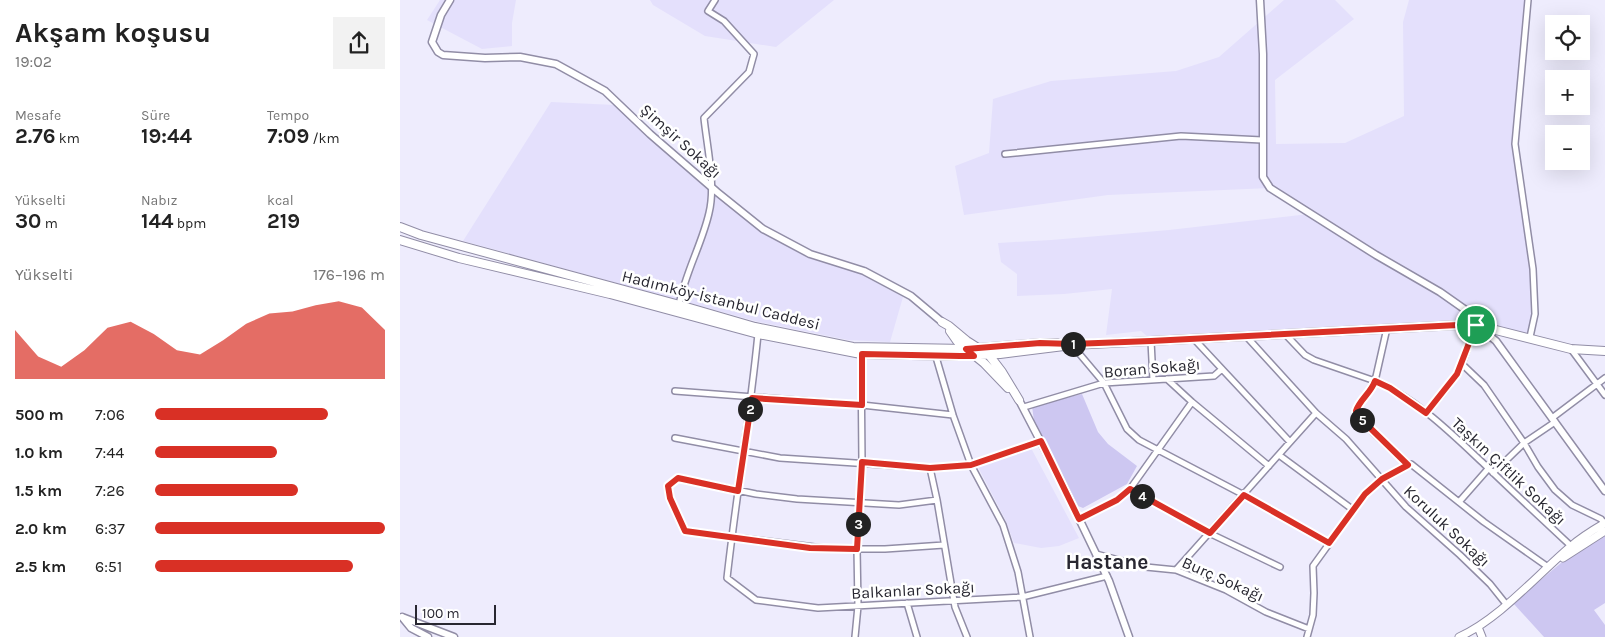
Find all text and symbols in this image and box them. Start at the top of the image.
map controls [1545,15,1590,170]
button: locate [1545,15,1590,60]
text: Akşam koşusu [15,16,211,49]
button: share [333,17,385,69]
text: 19:02 [15,52,52,71]
button: + [1545,70,1590,115]
street label: Şimşir Sokağı [637,100,725,182]
text: Mesafe [15,107,61,124]
text: Süre [141,107,170,124]
text: Tempo [267,107,309,124]
text: 2.76 [15,124,55,148]
text: 19:44 [141,124,192,148]
text: 7:09 [267,124,309,148]
button: − [1545,125,1590,170]
text: km [55,130,80,147]
text: /km [309,130,340,147]
text: Yükselti [15,192,66,209]
text: Nabız [141,192,177,209]
text: kcal [267,192,294,209]
text: 30 [15,209,41,233]
text: 144 [141,209,173,233]
text: 219 [267,209,300,233]
text: m [41,215,58,232]
text: bpm [173,215,206,232]
text: Yükselti [15,265,73,284]
text: 176–196 m [313,265,385,284]
street label: Hadımköy-İstanbul Caddesi [620,266,822,334]
pin [1455,304,1497,346]
icon: arrive [1462,311,1490,339]
pin: 1 [1060,332,1086,356]
text: 1 [1071,336,1076,353]
street label: Boran Sokağı [1103,354,1201,382]
pin: 2 [738,396,762,422]
text: 2 [746,401,755,418]
text: 500 m [15,405,64,424]
text: 7:06 [95,405,125,424]
pin: 5 [1350,408,1374,432]
text: 5 [1358,412,1367,429]
street label: Taşkın Çiftlik Sokağı [1448,413,1570,529]
text: 1.0 km [15,443,63,462]
text: 7:44 [95,443,124,462]
text: 1.5 km [15,481,62,500]
text: 7:26 [95,481,125,500]
street label: Koruluk Sokağı [1400,481,1494,571]
pin: 4 [1130,484,1154,508]
text: 4 [1138,488,1147,505]
pin: 3 [846,512,870,536]
text: 3 [854,516,863,533]
text: 2.0 km [15,519,67,538]
text: 6:37 [95,519,125,538]
district label: Hastane [1066,550,1148,574]
street label: Burç Sokağı [1179,553,1267,605]
text: 2.5 km [15,557,66,576]
text: 6:51 [95,557,122,576]
street label: Balkanlar Sokağı [851,577,975,603]
scale bar [415,602,496,625]
text: 100 m [422,605,460,622]

